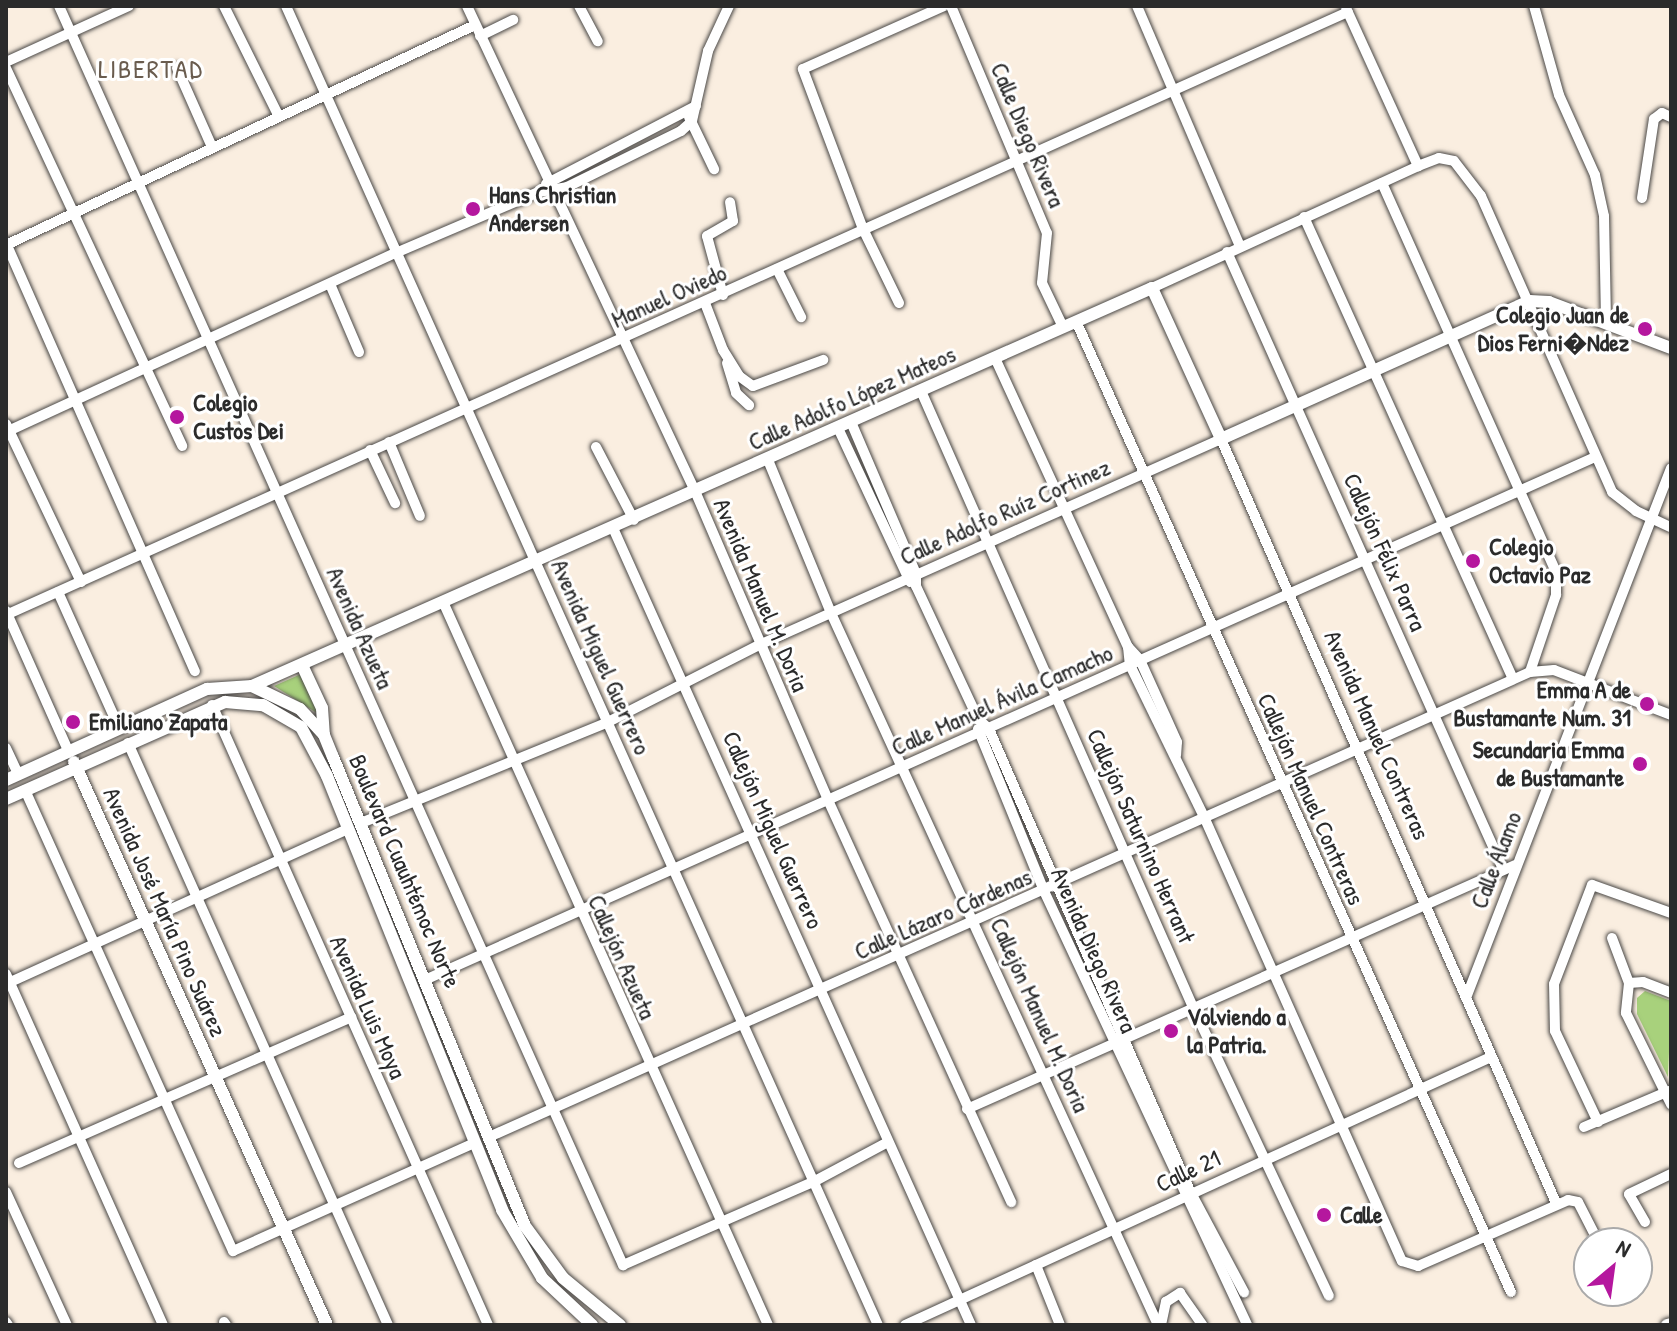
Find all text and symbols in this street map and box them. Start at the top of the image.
district label: LIBERTAD [98,53,204,85]
street label: Calle Diego Rivera [985,58,1071,212]
place label: Hans Christian Andersen [489,181,616,237]
marker: Hans Christian Andersen [464,200,482,218]
street label: Manuel Oviedo [607,258,731,334]
place label: Colegio Juan de Dios Ferni�Ndez [1478,301,1629,357]
marker: Colegio Juan de Dios Ferni�Ndez [1636,320,1654,338]
street label: Calle Adolfo López Mateos [744,339,960,457]
place label: Colegio Custos Dei [193,389,284,445]
marker: Colegio Custos Dei [168,408,186,426]
street label: Calle Adolfo Ruíz Cortinez [895,453,1115,571]
street label: Callejón Félix Parra [1337,469,1433,635]
street label: Avenida Manuel M. Doria [707,494,815,696]
place label: Colegio Octavio Paz [1489,533,1591,589]
marker: Colegio Octavio Paz [1464,552,1482,570]
street label: Avenida Miguel Guerrero [545,555,657,759]
street label: Avenida Azueta [320,563,400,693]
street label: Avenida Manuel Contreras [1318,626,1436,844]
street label: Calle Manuel Ávila Camacho [887,638,1117,762]
place label: Emma A de Bustamante Num. 31 [1454,676,1631,732]
street label: Callejón Manuel Contreras [1251,689,1371,909]
marker: Emma A de Bustamante Num. 31 [1638,695,1656,713]
place label: Emiliano Zapata [89,708,227,736]
marker: Emiliano Zapata [64,713,82,731]
street label: Callejón Saturnino Herrant [1081,724,1201,948]
street label: Callejón Miguel Guerrero [716,727,830,933]
place label: Secundaria Emma de Bustamante [1473,736,1624,792]
street label: Boulevard Cuauhtémoc Norte [343,750,467,992]
marker: Secundaria Emma de Bustamante [1631,755,1649,773]
street label: Avenida José María Pino Suárez [97,783,233,1041]
street label: Calle Álamo [1464,807,1528,913]
street label: Calle Lázaro Cárdenas [850,862,1036,966]
street label: Avenida Diego Rivera [1045,863,1143,1037]
street label: Callejón Azueta [582,890,662,1024]
street label: Callejón Manuel M. Doria [984,913,1096,1117]
street label: Avenida Luis Moya [324,931,412,1083]
place label: Volviendo a la Patria. [1187,1003,1286,1059]
marker: Volviendo a la Patria. [1162,1022,1180,1040]
street label: Calle 21 [1151,1144,1225,1198]
place label: Calle [1340,1201,1382,1229]
marker: Calle [1315,1206,1333,1224]
north arrow [1573,1227,1653,1307]
text: N [1611,1232,1636,1264]

